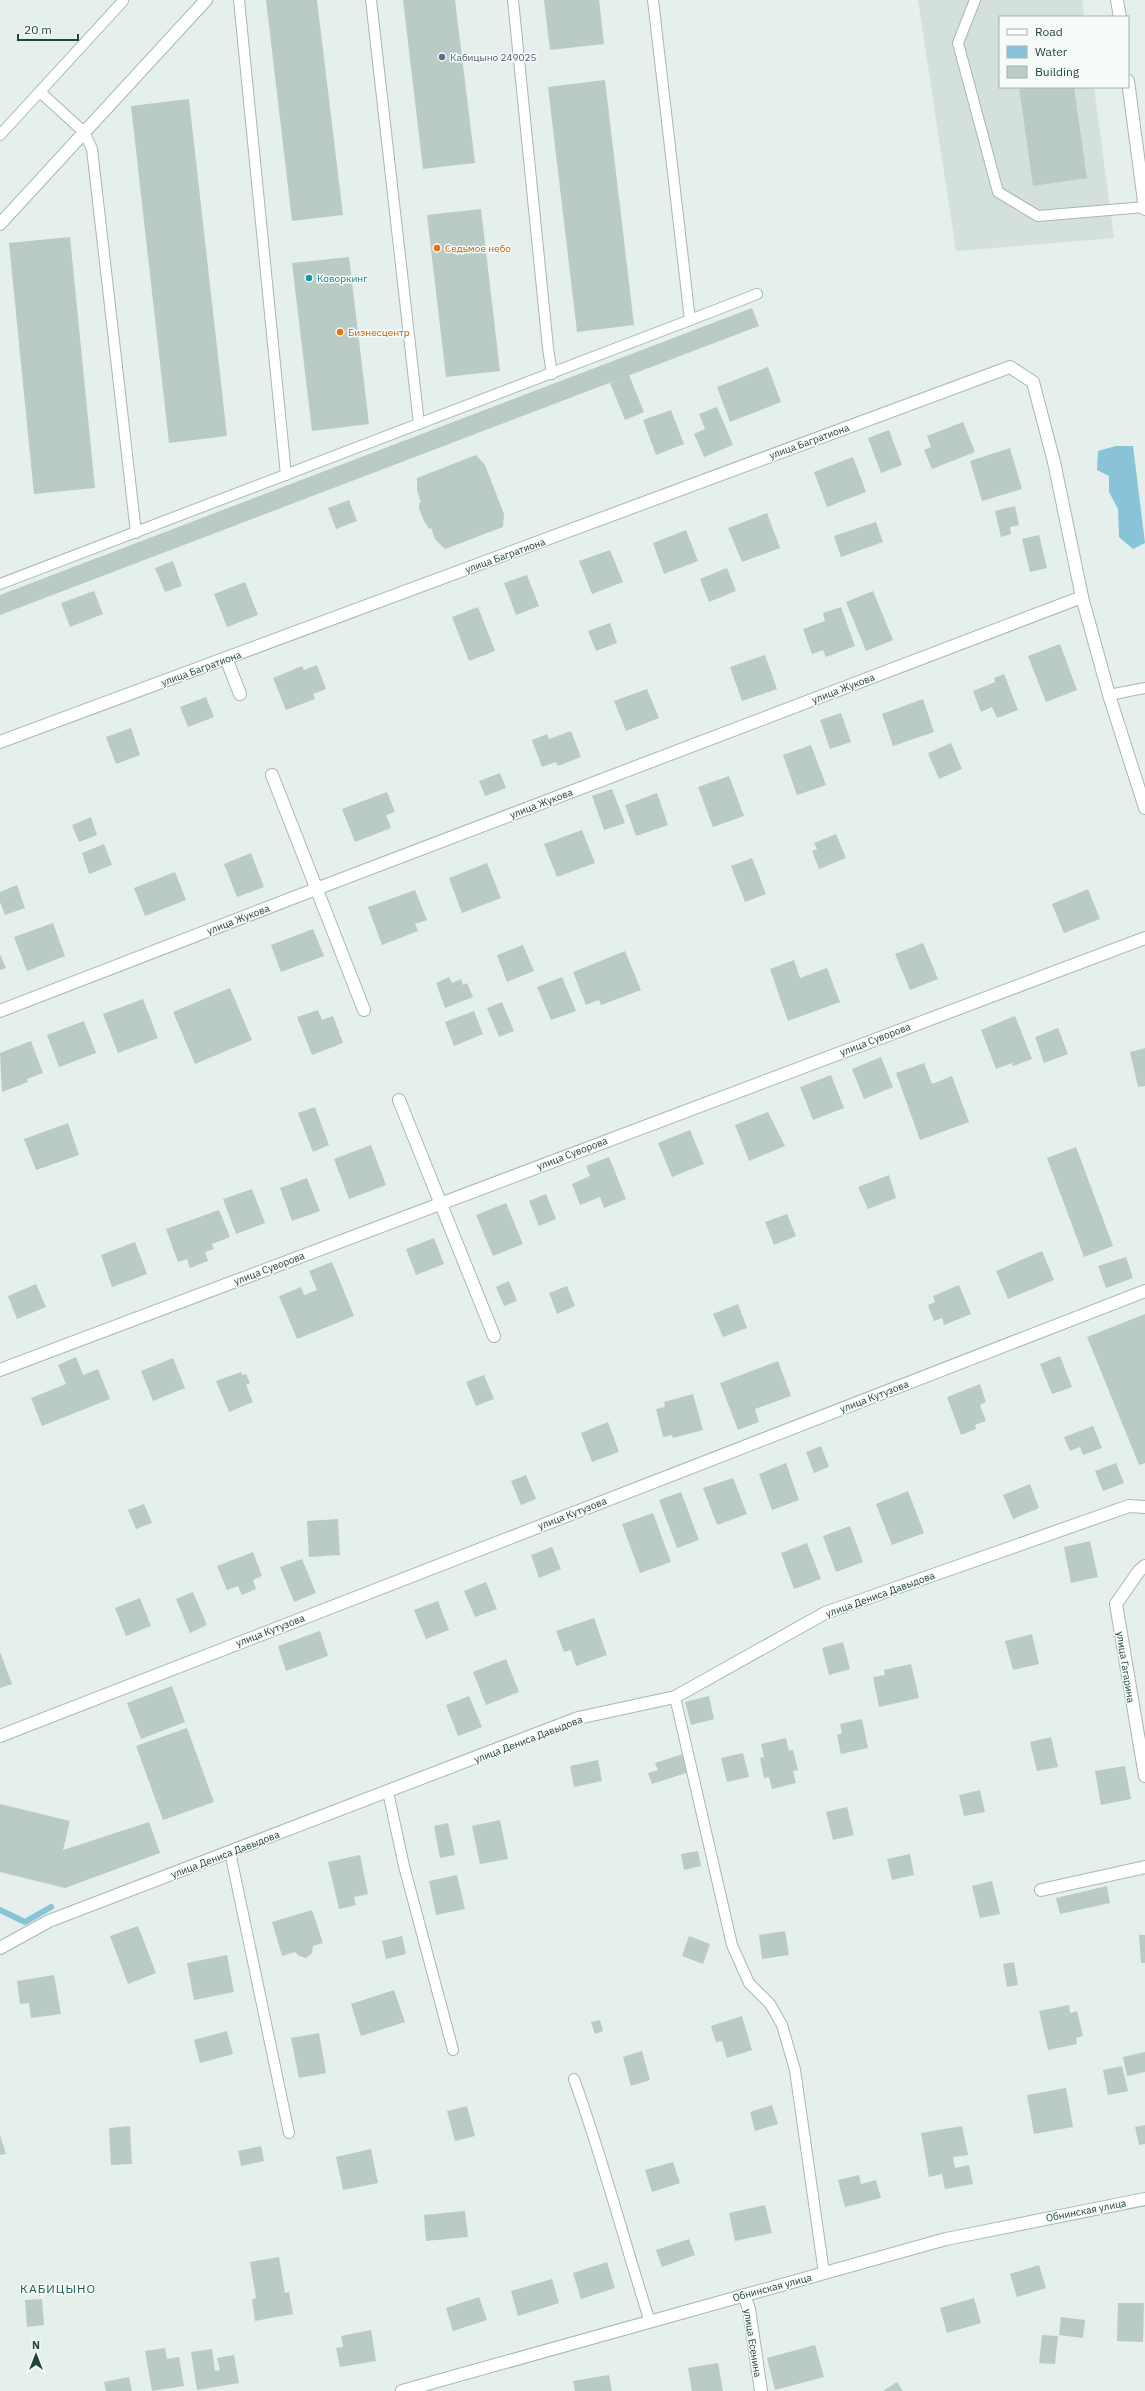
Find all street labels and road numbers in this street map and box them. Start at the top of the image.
street label: улица Багратиона [767,421,852,462]
street label: улица Багратиона [463,535,548,576]
street label: улица Багратиона [159,648,244,689]
street label: улица Жукова [810,670,877,706]
street label: улица Жукова [508,785,575,821]
street label: улица Жукова [205,901,272,937]
street label: улица Суворова [838,1020,913,1059]
street label: улица Суворова [535,1134,610,1173]
street label: улица Суворова [232,1249,307,1288]
street label: улица Кутузова [838,1377,911,1416]
street label: улица Кутузова [536,1494,609,1533]
street label: улица Дениса Давыдова [824,1568,937,1620]
street label: улица Кутузова [234,1611,307,1650]
street label: улица Гагарина [1113,1631,1138,1704]
street label: улица Дениса Давыдова [472,1713,585,1766]
street label: улица Дениса Давыдова [169,1828,282,1881]
street label: Обнинская улица [1045,2196,1128,2225]
street label: Обнинская улица [731,2270,814,2304]
street label: улица Есенина [741,2308,764,2379]

